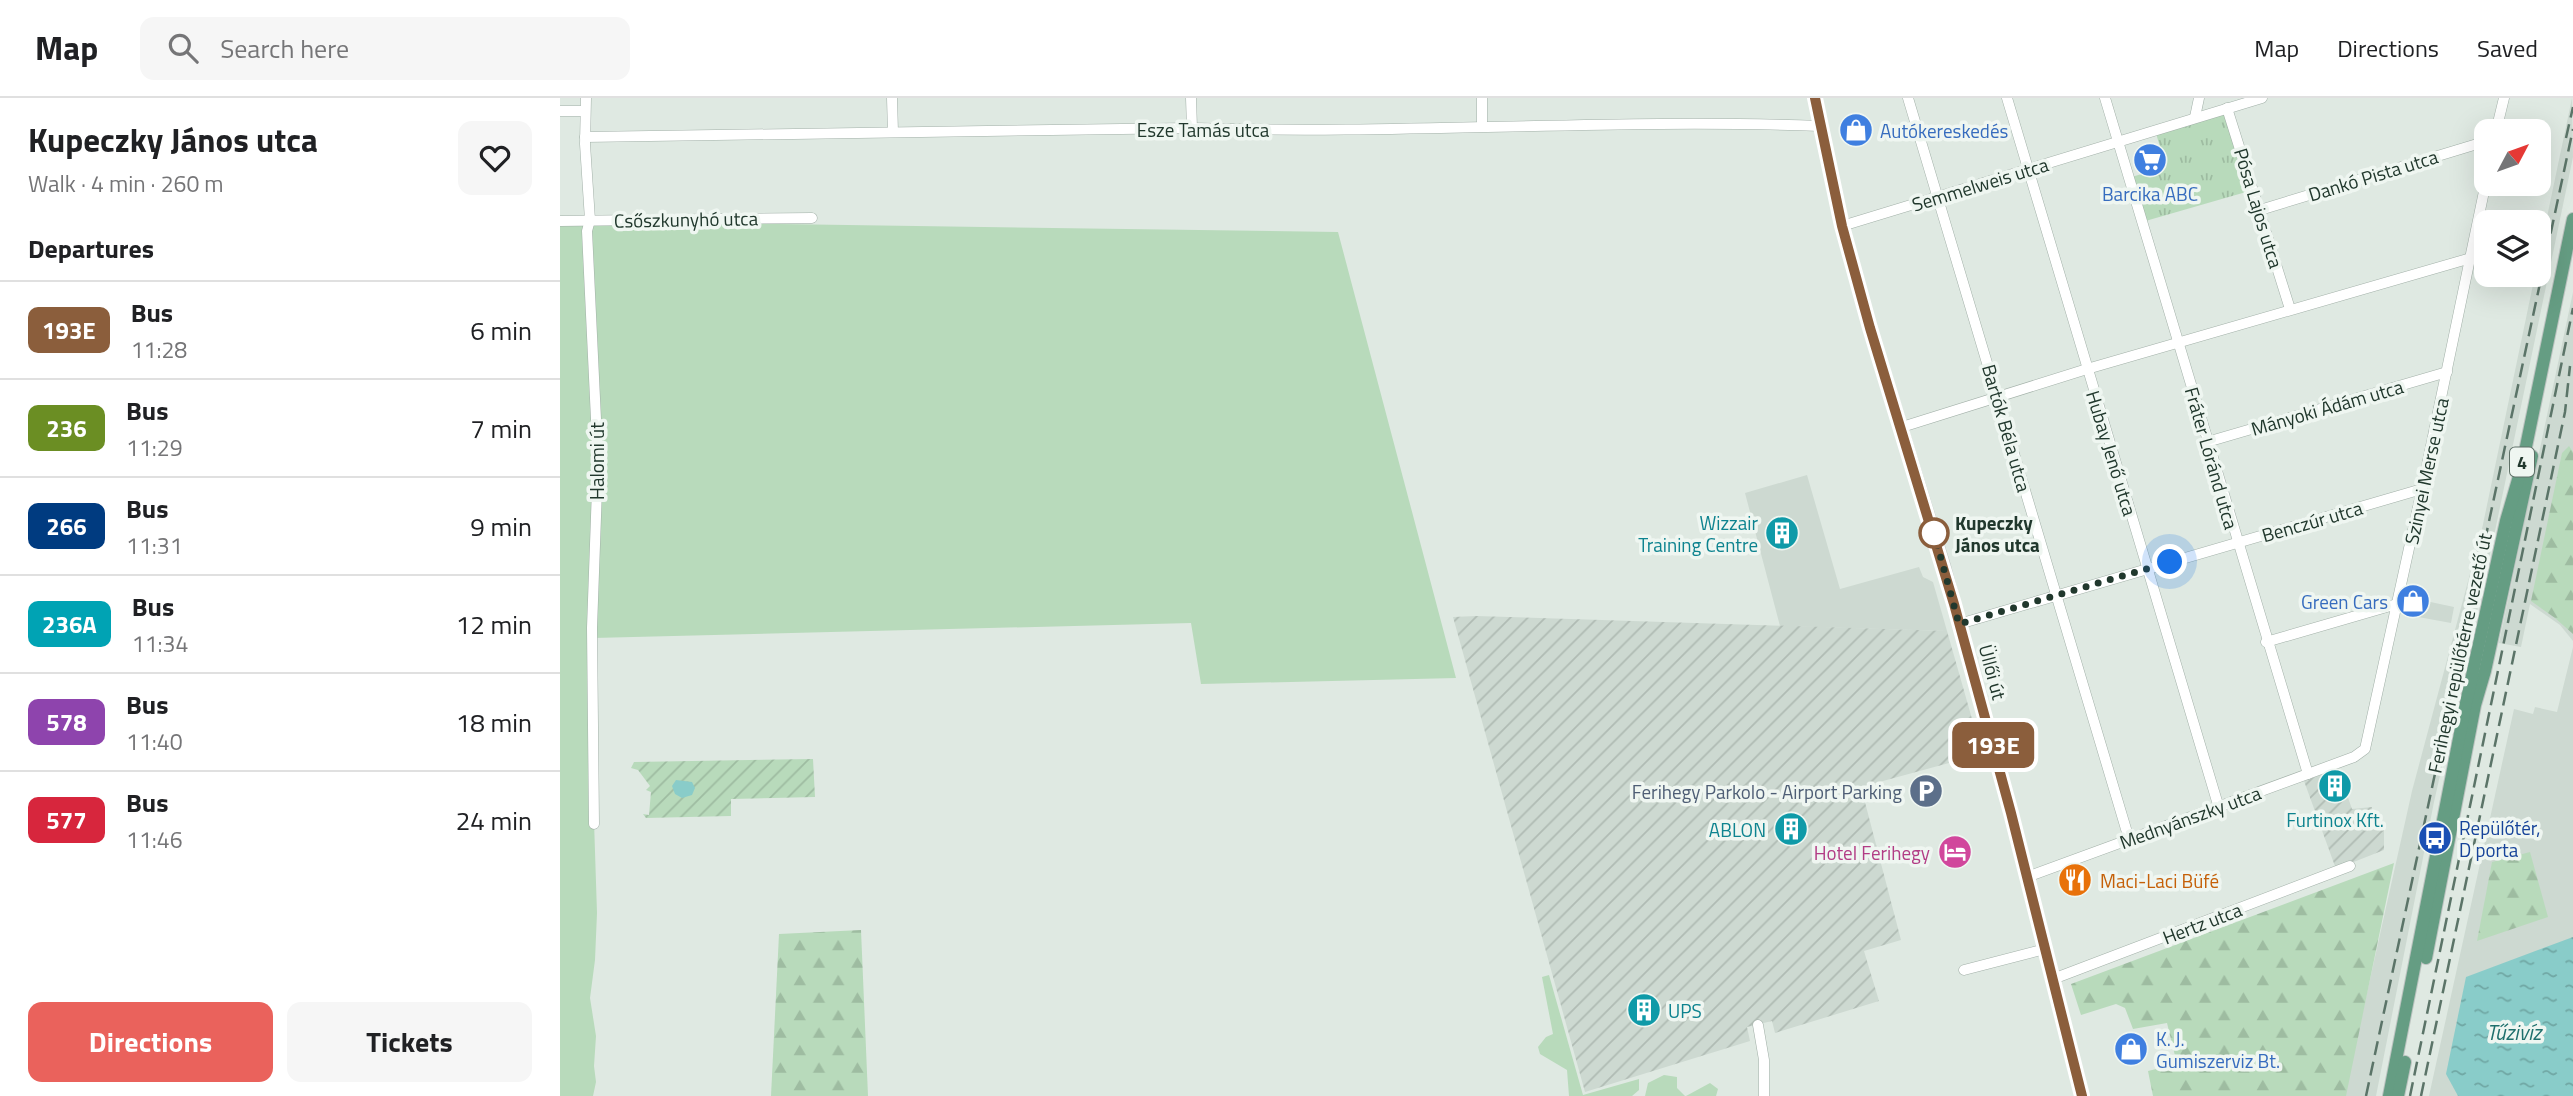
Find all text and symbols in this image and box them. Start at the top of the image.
search box [140,17,630,80]
text: Map [35,23,98,73]
icon: search [164,29,202,67]
text: Search here [220,29,349,68]
text: Map [2254,30,2299,66]
text: Directions [2337,30,2439,66]
text: Saved [2477,30,2538,66]
shop icon: Autókereskedés [1837,111,1875,149]
text: Kupeczky János utca [28,115,318,165]
street label: Esze Tamás utca [1137,115,1270,144]
place label: Autókereskedés [1880,116,2008,145]
north arrow [2474,119,2552,196]
map controls [2474,119,2551,287]
button: heart [458,121,532,195]
supermarket icon: Barcika ABC [2131,141,2169,179]
street label: Dankó Pista utca [2305,141,2442,208]
street label: Pósa Lajos utca [2227,144,2291,272]
street label: Semmelweis utca [1908,149,2052,219]
text: Walk · 4 min · 260 m [28,166,224,201]
place label: Barcika ABC [2102,179,2198,208]
street label: Csőszkunyhó utca [614,203,759,235]
button: layers [2474,210,2551,287]
text: Departures [28,229,154,268]
text: Bus [131,293,173,332]
text: 6 min [470,311,532,350]
text: 193E [42,312,96,348]
text: 11:28 [131,332,187,367]
street label: Bartók Béla utca [1975,361,2039,496]
street label: Mányoki Ádám utca [2247,371,2407,443]
street label: Fráter Lóránd utca [2178,383,2246,533]
street label: Hubay Jenő utca [2079,387,2145,520]
text: Bus [126,391,168,430]
street label: Szinyei Merse utca [2396,395,2456,547]
text: 7 min [470,409,532,448]
text: 236 [46,410,87,446]
street label: Halomi út [582,422,611,500]
text: 11:29 [126,430,183,465]
road number: 4 [2510,448,2534,476]
text: Bus [126,489,168,528]
street label: Benczúr utca [2258,493,2366,549]
text: 9 min [470,507,532,546]
text: 266 [46,508,87,544]
place label: Wizzair Training Centre [1638,508,1758,559]
place label: Kupeczky János utca [1955,508,2040,559]
building icon: Wizzair Training Centre [1763,514,1801,552]
marker: Kupeczky János utca [1919,518,1949,548]
text: 11:31 [126,528,183,563]
street label: Ferihegyi repülőtérre vezető út [2419,530,2499,776]
your location [2152,544,2187,579]
shop icon: Green Cars [2394,582,2432,620]
text: Bus [132,587,174,626]
place label: Green Cars [2301,587,2388,616]
text: 12 min [456,605,532,644]
text: 236A [42,606,97,642]
text: 11:34 [132,626,188,661]
street label: Üllői út [1972,641,2014,703]
text: Bus [126,685,168,724]
text: 18 min [456,703,532,742]
text: 578 [46,704,87,740]
line badge: 193E [1944,722,2042,768]
text: 11:40 [126,724,183,759]
text: 193E [1966,727,2020,763]
building icon: Furtinox Kft. [2316,767,2354,805]
parking icon: Ferihegy Parkolo - Airport Parking [1907,772,1945,810]
place label: Ferihegy Parkolo - Airport Parking [1632,777,1902,806]
street label: Mednyánszky utca [2115,778,2265,856]
text: Bus [126,783,168,822]
text: 24 min [456,801,532,840]
text: 577 [46,802,87,838]
place label: Furtinox Kft. [2286,805,2384,834]
building icon: ABLON [1772,810,1810,848]
place label: Repülőtér, D porta [2459,813,2541,864]
place label: ABLON [1709,815,1766,844]
bus stop icon: Repülőtér, D porta [2416,819,2454,857]
text: 11:46 [126,822,183,857]
hotel icon: Hotel Ferihegy [1936,833,1974,871]
place label: Hotel Ferihegy [1814,838,1930,867]
restaurant icon: Maci-Laci Büfé [2056,861,2094,899]
place label: Maci-Laci Büfé [2100,866,2219,895]
street label: Hertz utca [2158,894,2246,951]
building icon: UPS [1625,991,1663,1029]
place label: UPS [1668,996,1702,1025]
button: Directions [28,1002,273,1082]
button: Tickets [287,1002,532,1082]
water label: Tűzivíz [2487,1016,2544,1048]
place label: K. J. Gumiszerviz Bt. [2156,1024,2280,1075]
shop icon: K. J. Gumiszerviz Bt. [2112,1030,2150,1068]

